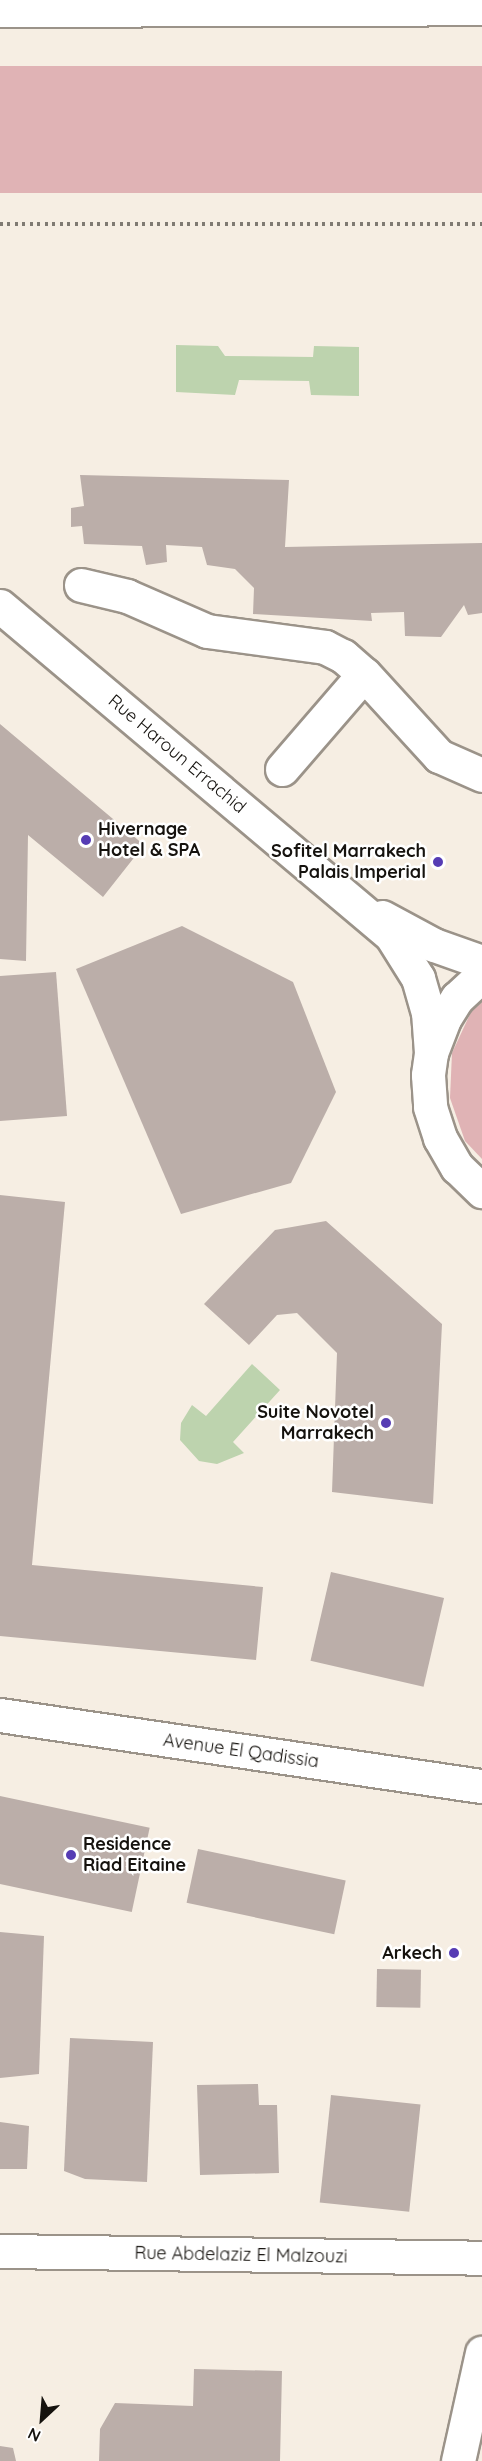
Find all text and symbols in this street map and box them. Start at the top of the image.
street label: Rue Haroun Errachid [104,690,250,818]
place label: Hivernage Hotel & SPA [98,819,200,862]
marker: Hivernage Hotel & SPA [79,833,93,847]
place label: Sofitel Marrakech Palais Imperial [271,841,426,884]
marker: Sofitel Marrakech Palais Imperial [431,855,445,869]
place label: Suite Novotel Marrakech [257,1402,374,1444]
marker: Suite Novotel Marrakech [379,1416,393,1430]
street label: Avenue El Qadissia [162,1729,320,1773]
place label: Residence Riad Eitaine [83,1834,186,1876]
marker: Residence Riad Eitaine [64,1848,78,1862]
place label: Arkech [382,1942,442,1964]
marker: Arkech [447,1946,461,1960]
street label: Rue Abdelaziz El Malzouzi [134,2242,348,2268]
north arrow [12,2389,72,2449]
text: N [24,2424,44,2447]

